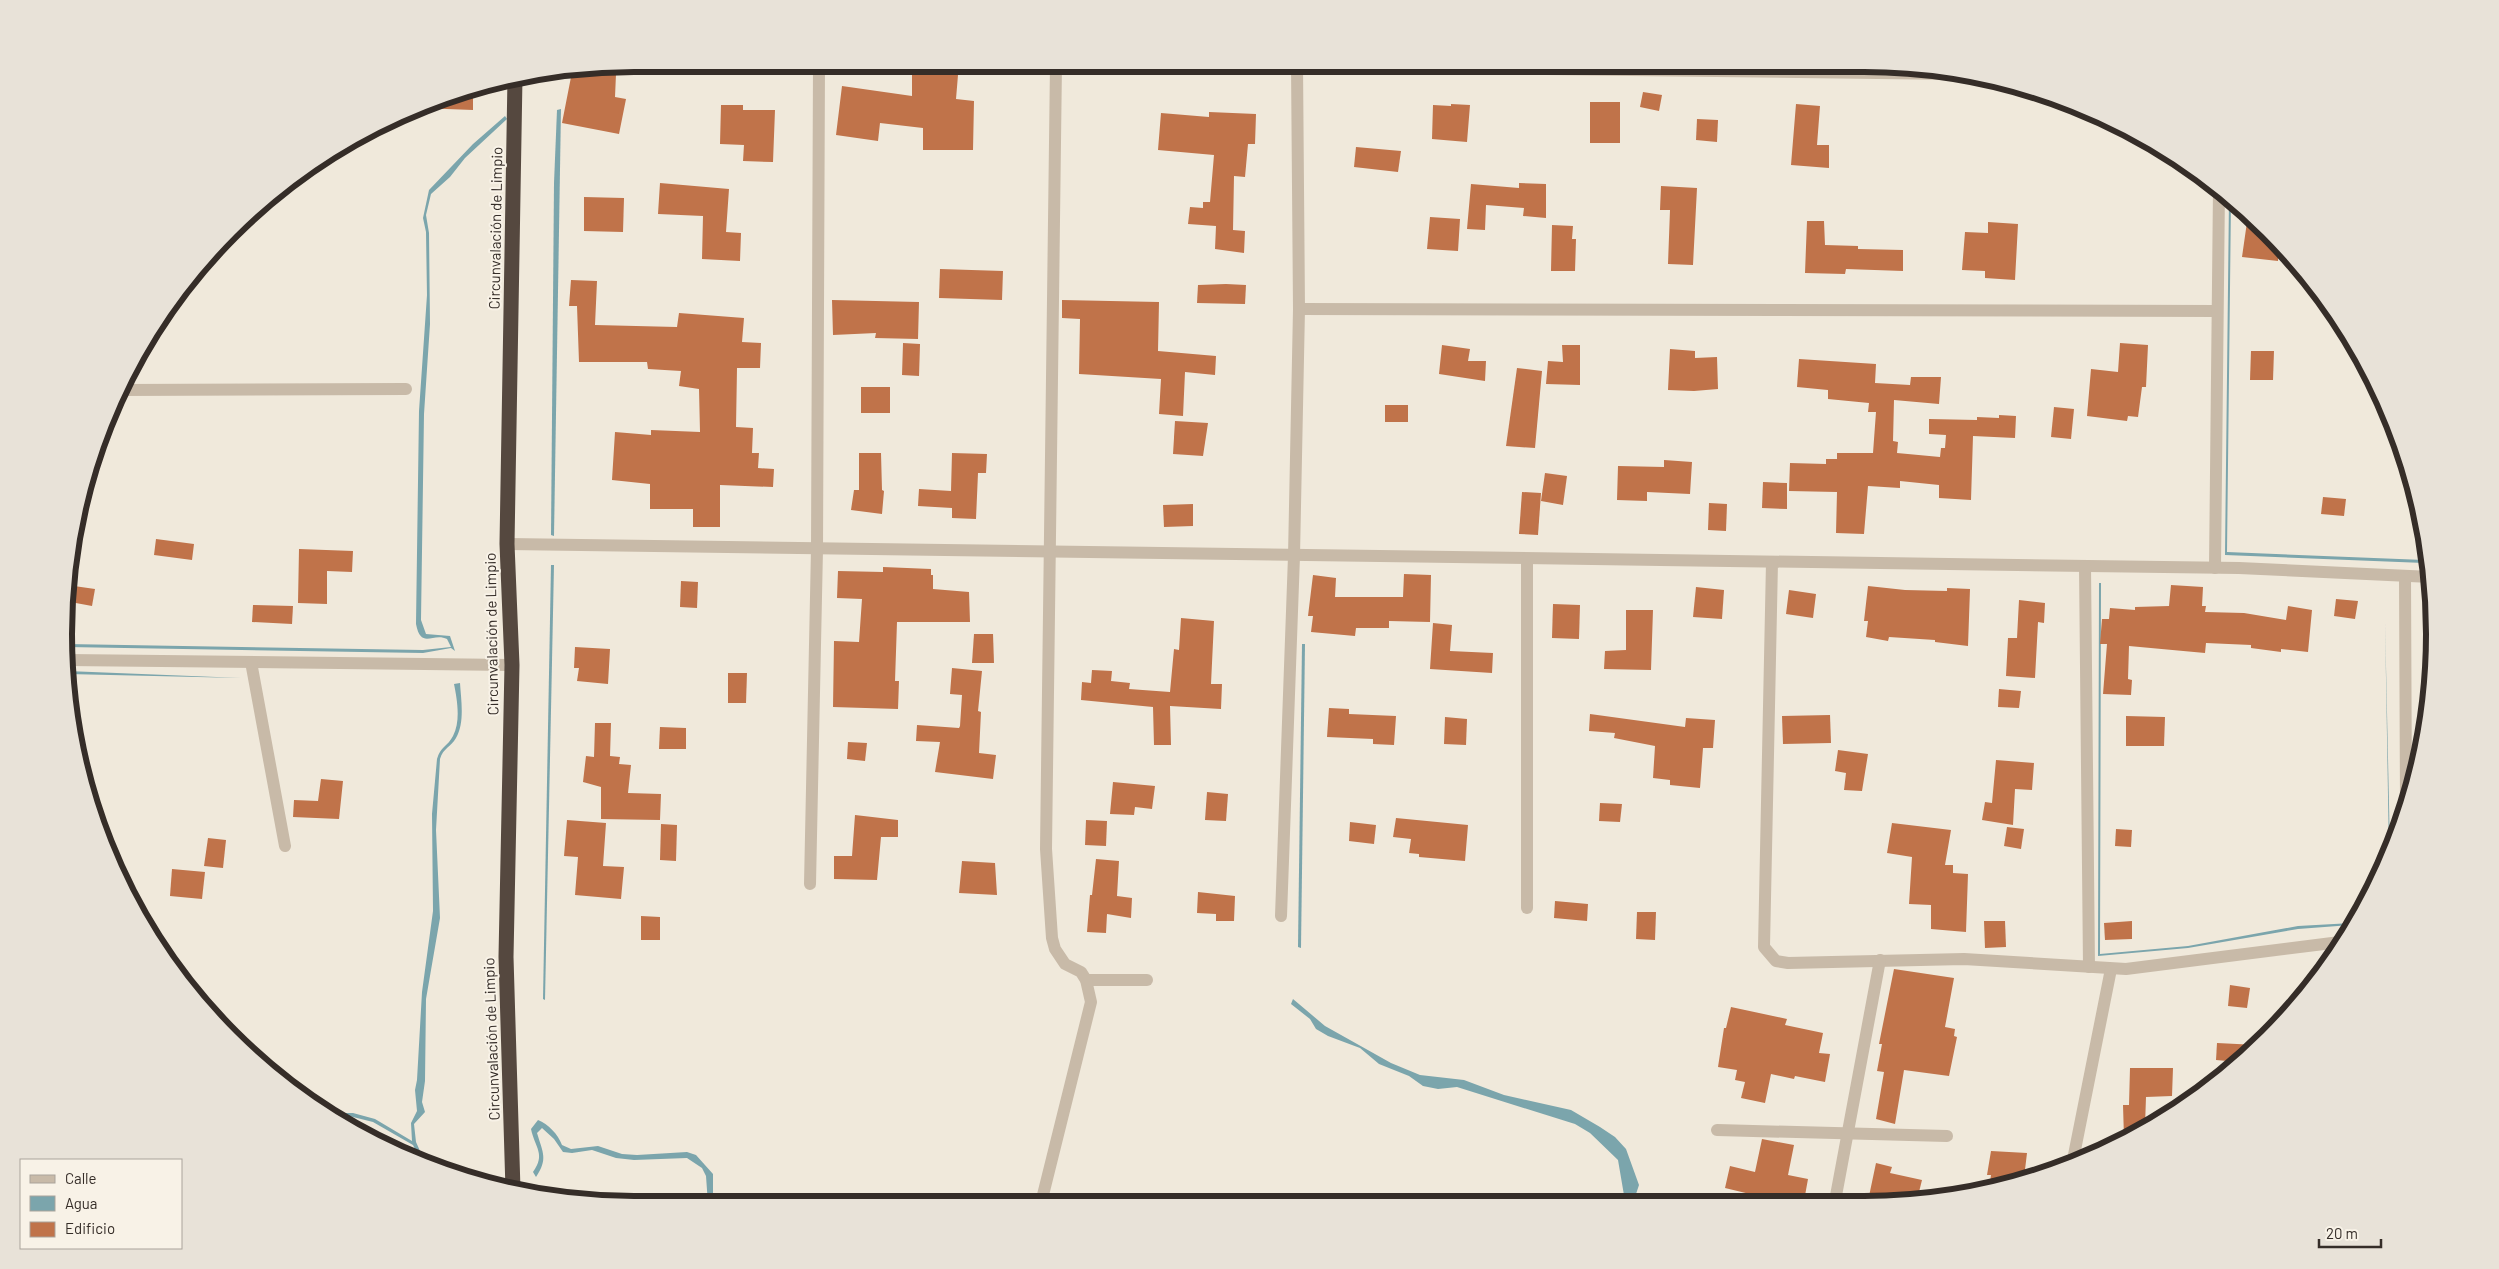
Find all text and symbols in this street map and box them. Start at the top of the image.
street label: Circunvalación de Limpio [485,146,505,310]
street label: Circunvalación de Limpio [481,552,501,716]
street label: Circunvalación de Limpio [479,957,503,1121]
legend [20,1159,182,1249]
text: Calle [65,1169,97,1187]
text: Agua [65,1194,98,1212]
scale bar [2319,1216,2382,1248]
text: Edificio [65,1219,115,1237]
text: 20 m [2326,1224,2358,1242]

